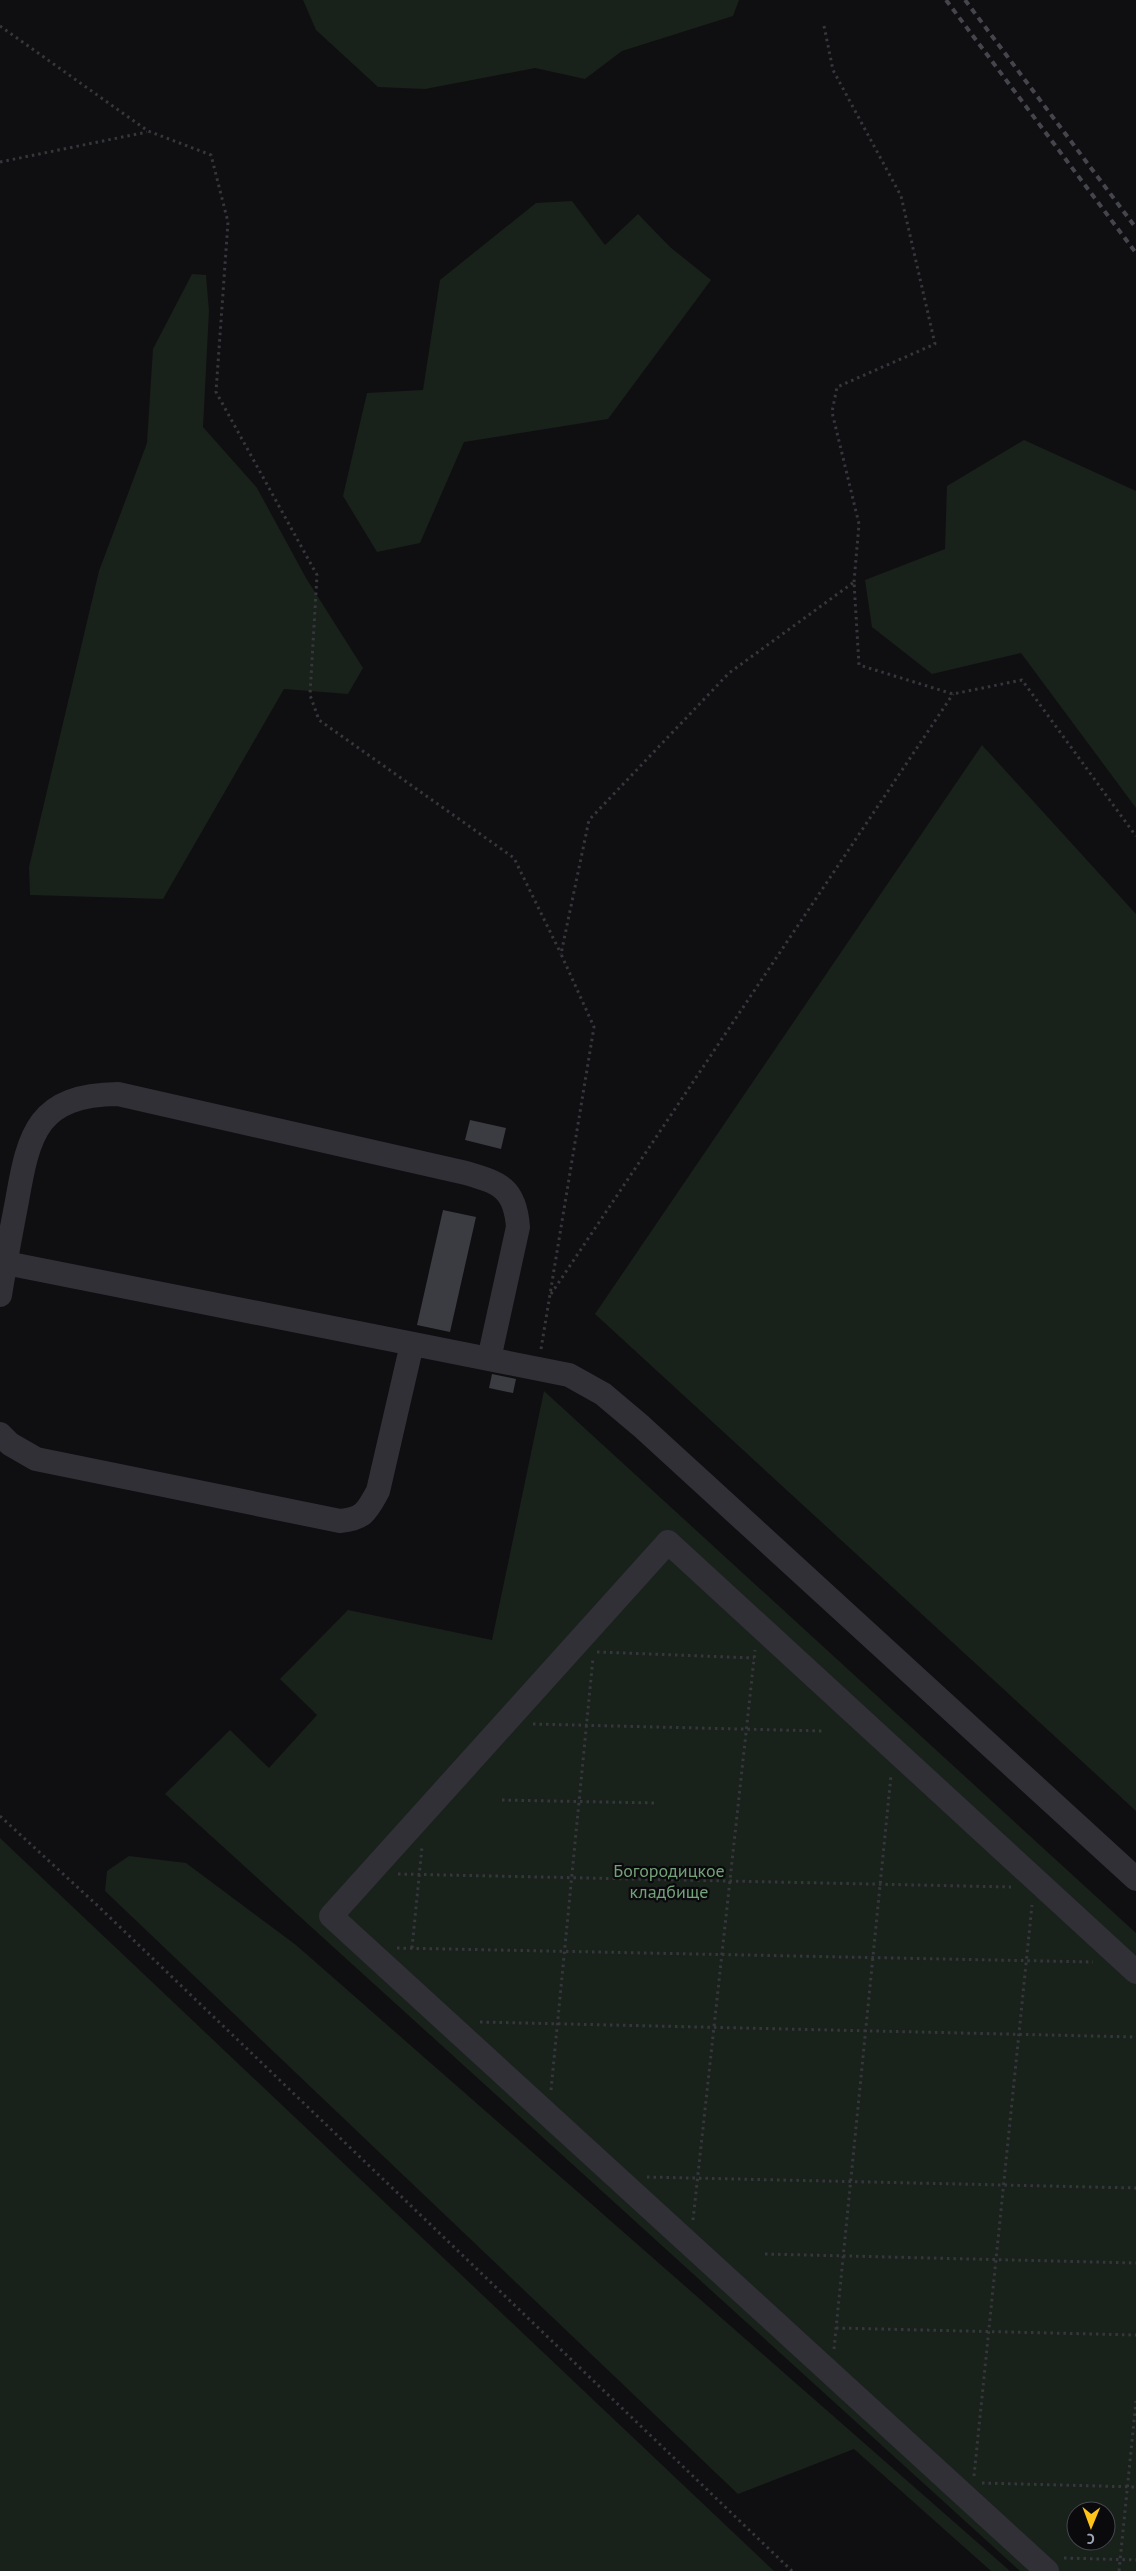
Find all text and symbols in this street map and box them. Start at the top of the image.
park label: Богородицкое кладбище [613,1859,725,1903]
north arrow [1066,2501,1116,2551]
text: С [1087,2530,1095,2548]

